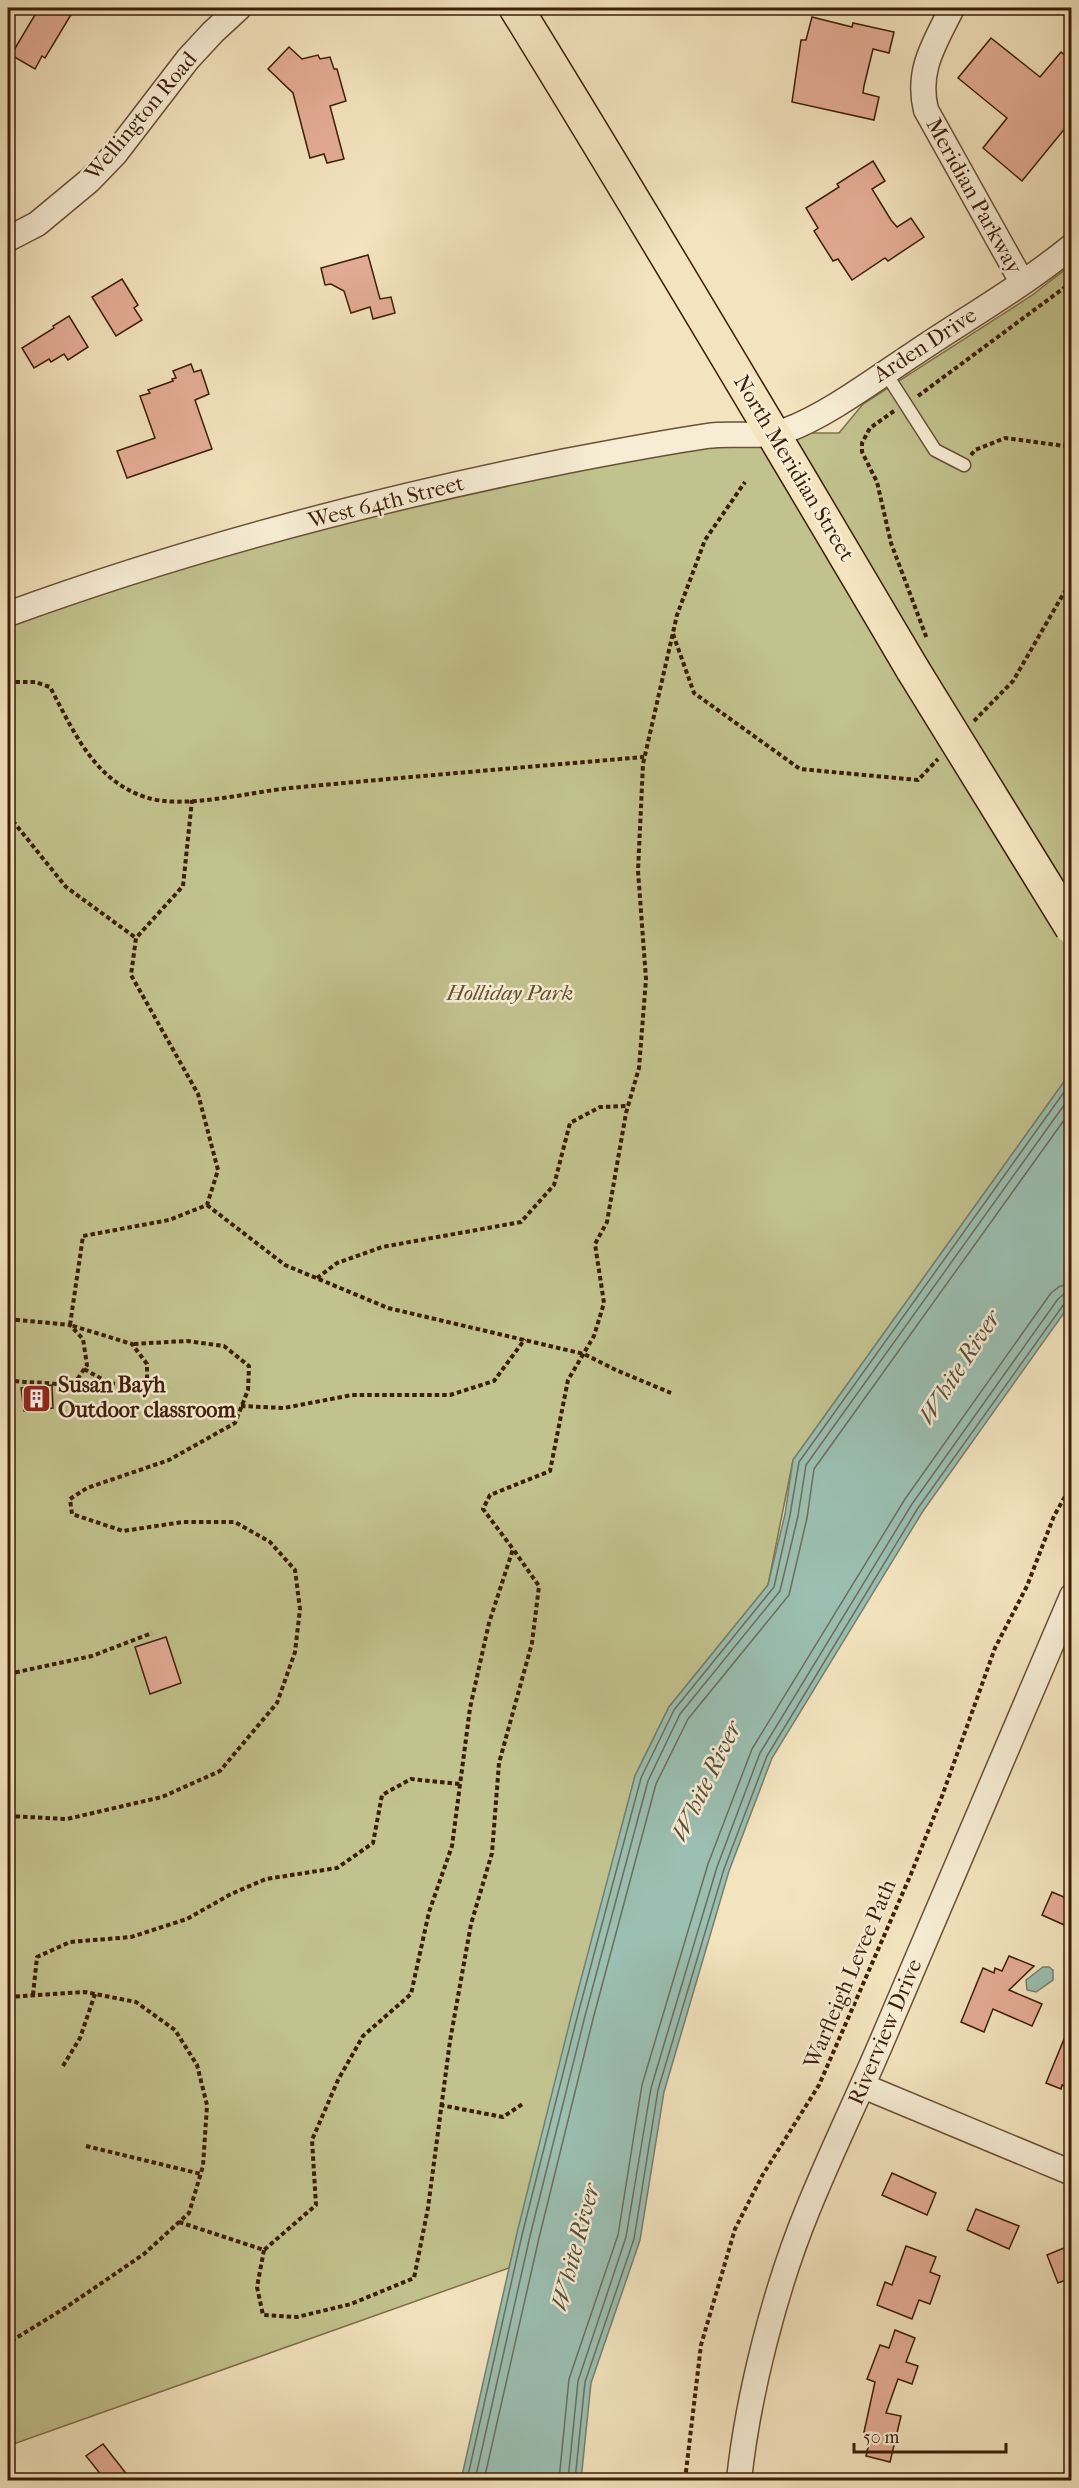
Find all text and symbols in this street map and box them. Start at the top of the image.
street label: Wellington Road [79,46,203,186]
street label: Meridian Parkway [920,114,1028,280]
street label: Arden Drive [868,302,981,388]
street label: North Meridian Street [728,370,860,566]
street label: West 64th Street [304,470,467,534]
park label: Holliday Park [446,980,573,1006]
water label: White River [912,1303,1007,1429]
place label: Susan Bayh Outdoor classroom [58,1372,236,1423]
building icon: Susan Bayh Outdoor classroom [21,1382,53,1414]
water label: White River [665,1715,748,1845]
street label: Warfleigh Levee Path [798,1875,902,2073]
street label: Riverview Drive [843,1955,927,2109]
water label: White River [545,2179,606,2313]
scale bar [854,2416,1006,2454]
text: 50 m [863,2427,900,2448]

